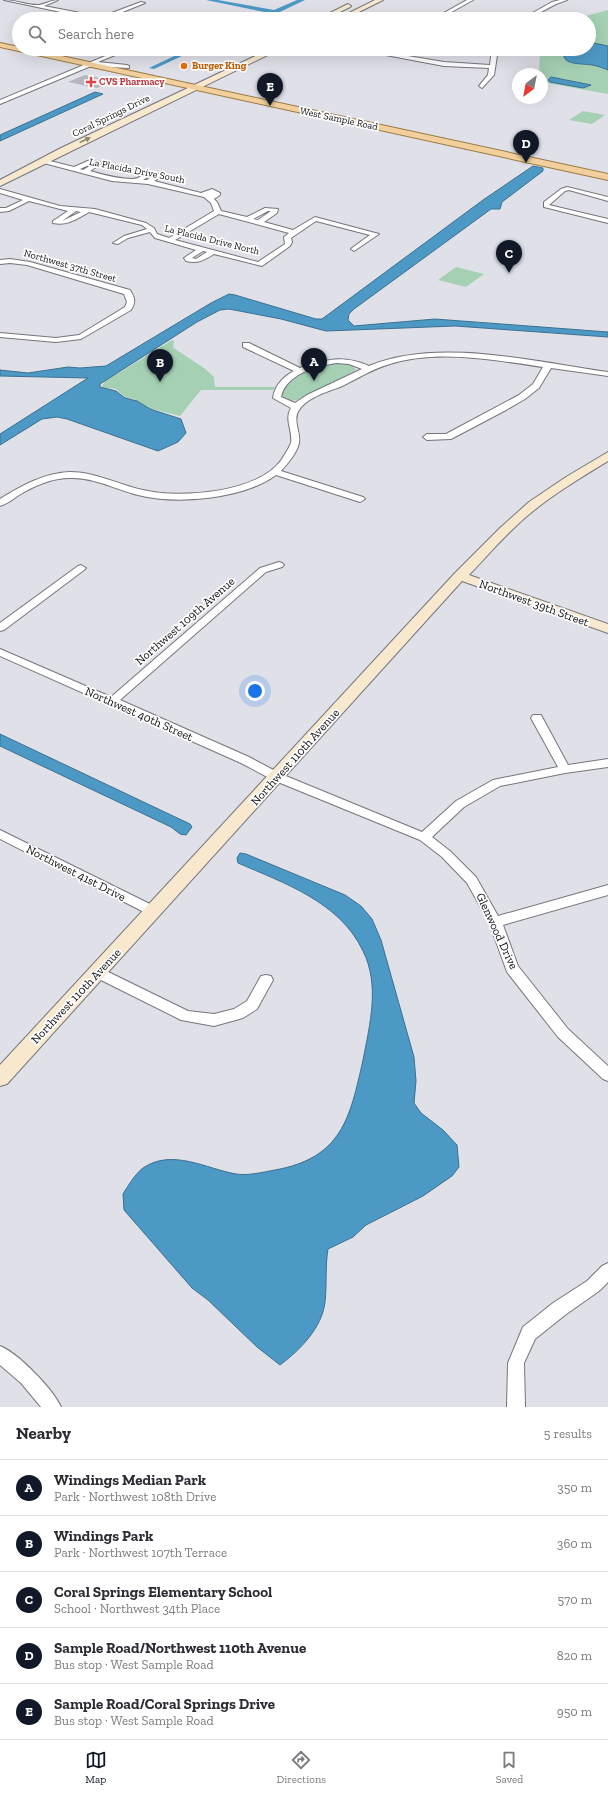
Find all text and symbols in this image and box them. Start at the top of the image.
search box [12,12,596,56]
icon: search [26,23,48,45]
text: Search here [58,25,134,43]
place label: Burger King [192,60,247,72]
marker: Burger King [179,61,189,71]
north arrow [512,68,548,104]
pin: E [257,73,283,106]
place label: CVS Pharmacy [99,76,165,88]
marker: CVS Pharmacy [86,77,96,87]
street label: Coral Springs Drive [70,92,152,140]
street label: West Sample Road [299,105,380,133]
pin: D [513,130,539,163]
one-way arrow [79,137,91,143]
street label: La Placida Drive South [88,156,186,186]
street label: La Placida Drive North [163,222,261,258]
pin: C [496,240,522,273]
street label: Northwest 37th Street [22,247,118,285]
pin: A [301,348,327,381]
pin: B [147,349,173,382]
street label: Northwest 109th Avenue [132,574,238,668]
street label: Northwest 39th Street [477,577,591,630]
your location [245,681,265,701]
street label: Northwest 40th Street [83,684,196,744]
street label: Northwest 110th Avenue [248,705,342,808]
street label: Northwest 41st Drive [24,842,128,904]
street label: Glenwood Drive [473,891,521,972]
street label: Northwest 110th Avenue [28,945,124,1047]
text: Nearby [16,1423,71,1443]
text: 5 results [544,1426,592,1441]
text: Windings Median Park [54,1471,206,1489]
text: A [25,1480,33,1495]
text: 350 m [557,1480,592,1495]
text: Park · Northwest 108th Drive [54,1489,216,1504]
text: Windings Park [54,1527,153,1545]
text: B [25,1536,33,1551]
text: 360 m [557,1536,592,1551]
text: Park · Northwest 107th Terrace [54,1545,227,1560]
text: Coral Springs Elementary School [54,1583,272,1601]
text: C [25,1592,33,1607]
text: 570 m [558,1592,592,1607]
text: School · Northwest 34th Place [54,1601,220,1616]
text: Sample Road/Northwest 110th Avenue [54,1639,306,1657]
text: D [24,1648,34,1663]
text: 820 m [557,1648,592,1663]
text: Bus stop · West Sample Road [54,1657,214,1672]
text: Sample Road/Coral Springs Drive [54,1695,275,1713]
text: E [25,1704,33,1719]
text: 950 m [557,1704,592,1719]
text: Bus stop · West Sample Road [54,1713,214,1728]
tab: Map [85,1749,107,1786]
tab: Directions [276,1749,326,1786]
tab: Saved [496,1749,523,1786]

